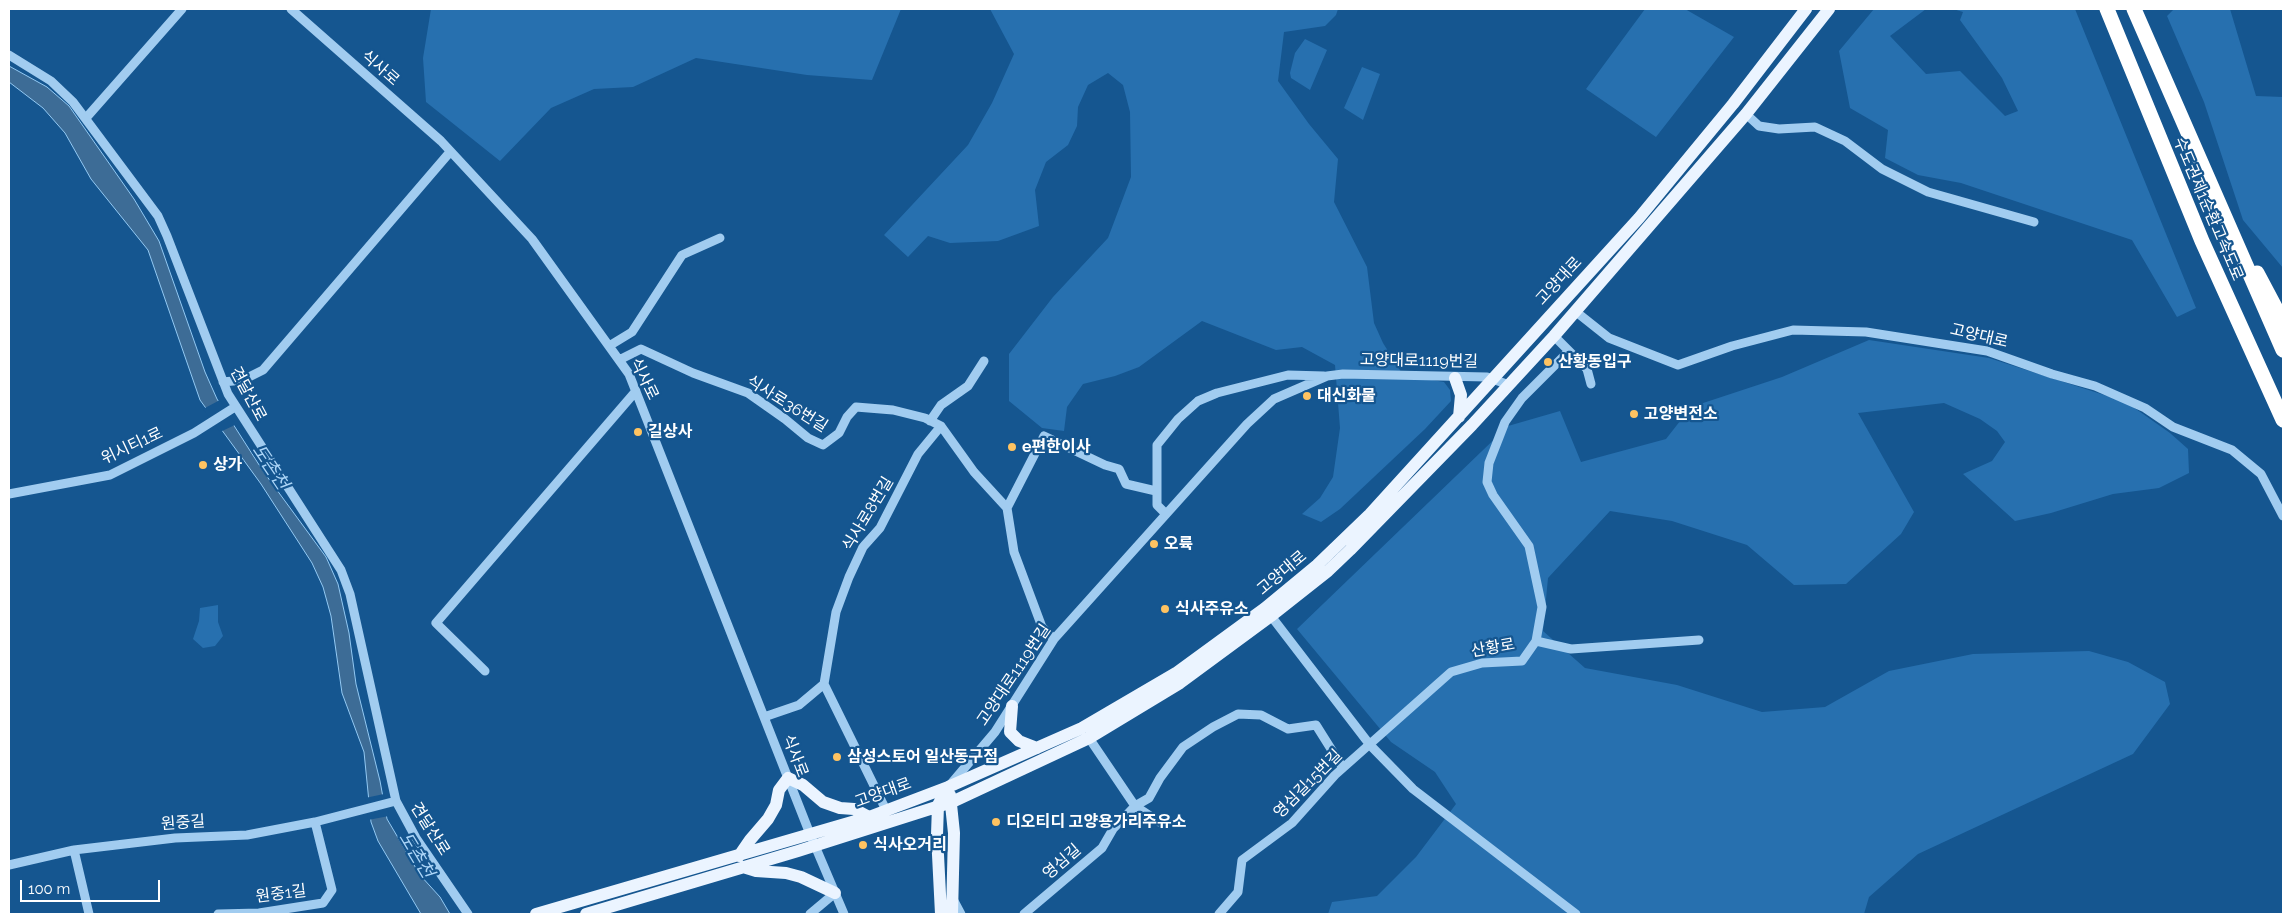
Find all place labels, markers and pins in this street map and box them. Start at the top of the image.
place label: 산황동입구 [1558,352,1632,372]
marker: 산황동입구 [1542,356,1554,368]
place label: 대신화물 [1317,386,1376,406]
marker: 대신화물 [1301,390,1313,402]
place label: 고양변전소 [1644,404,1718,424]
marker: 고양변전소 [1628,408,1640,420]
place label: 길상사 [648,422,692,442]
marker: 길상사 [632,426,644,438]
place label: e편한이사 [1022,437,1090,457]
marker: e편한이사 [1006,441,1018,453]
place label: 상가 [213,455,242,475]
marker: 상가 [197,459,209,471]
place label: 오륙 [1164,534,1193,554]
marker: 오륙 [1148,538,1160,550]
place label: 식사주유소 [1175,599,1249,619]
marker: 식사주유소 [1159,603,1171,615]
place label: 삼성스토어 일산동구점 [847,747,998,767]
marker: 삼성스토어 일산동구점 [831,751,843,763]
place label: 디오티디 고양용가리주유소 [1006,812,1186,832]
marker: 디오티디 고양용가리주유소 [990,816,1002,828]
place label: 식사오거리 [873,835,947,855]
marker: 식사오거리 [857,839,869,851]

